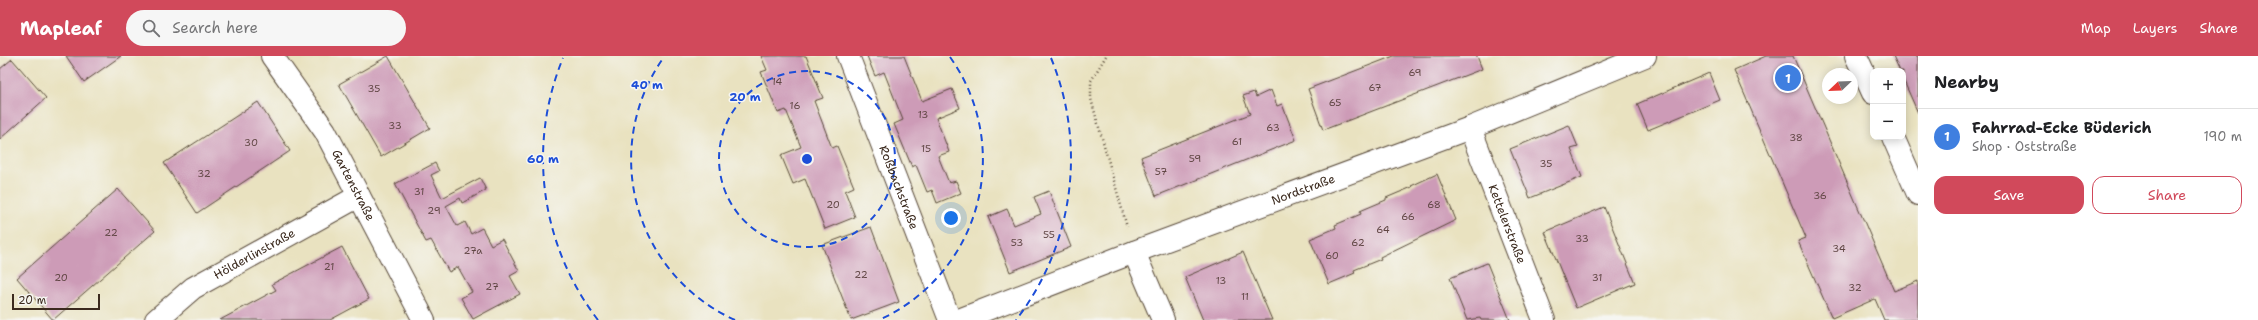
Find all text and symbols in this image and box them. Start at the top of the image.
search box [126,10,406,46]
text: Mapleaf [20,16,102,41]
icon: search [140,17,162,39]
text: Search here [172,18,258,38]
text: Map [2081,19,2111,37]
text: Layers [2133,19,2177,37]
text: Share [2199,19,2238,37]
pin: 1 [1775,63,1801,93]
house number: 69 [1408,66,1422,79]
north arrow [1822,68,1858,104]
map controls [1870,68,1906,140]
button: + [1870,68,1906,104]
text: Nearby [1934,71,1999,93]
house number: 14 [772,75,782,88]
text: 40 m [631,77,663,93]
house number: 67 [1369,81,1381,94]
house number: 35 [368,82,380,95]
text: 20 m [729,89,761,105]
house number: 65 [1329,96,1341,109]
house number: 16 [790,99,800,112]
button: − [1870,104,1906,140]
house number: 13 [918,108,928,121]
text: Fahrrad-Ecke Büderich [1972,118,2152,138]
house number: 33 [388,119,402,132]
house number: 63 [1266,121,1280,134]
text: 1 [1944,128,1950,145]
text: 190 m [2203,128,2242,145]
house number: 38 [1789,131,1803,144]
house number: 61 [1232,135,1242,148]
house number: 30 [244,136,258,149]
text: Shop · Oststraße [1972,138,2077,155]
house number: 15 [921,142,931,155]
street label: Roßbachstraße [875,143,922,232]
street label: Gartenstraße [328,147,379,224]
text: 60 m [527,151,559,167]
centre of rings [800,152,814,166]
house number: 59 [1189,152,1201,165]
house number: 35 [1540,157,1552,170]
house number: 57 [1155,165,1167,178]
house number: 32 [197,167,211,180]
street label: Nordstraße [1269,170,1337,209]
button: Save [1934,176,2084,214]
button: Share [2092,176,2242,214]
street label: Kettelerstraße [1485,182,1530,266]
house number: 31 [414,185,424,198]
house number: 36 [1813,189,1827,202]
house number: 20 [826,198,840,211]
house number: 68 [1427,198,1441,211]
house number: 29 [427,204,441,217]
your location [941,208,961,228]
house number: 66 [1401,210,1415,223]
house number: 64 [1376,223,1390,236]
street label: Hölderlinstraße [211,225,298,283]
house number: 22 [104,226,118,239]
house number: 55 [1043,228,1055,241]
house number: 33 [1575,232,1589,245]
house number: 53 [1011,236,1023,249]
house number: 62 [1351,236,1365,249]
house number: 34 [1832,242,1846,255]
house number: 27a [463,244,483,257]
house number: 60 [1325,249,1339,262]
house number: 21 [324,260,334,273]
house number: 22 [854,268,868,281]
house number: 20 [54,271,68,284]
house number: 31 [1592,271,1602,284]
house number: 13 [1216,274,1226,287]
house number: 27 [485,280,499,293]
house number: 32 [1848,281,1862,294]
house number: 11 [1241,290,1249,303]
scale bar [12,292,100,311]
text: 20 m [18,293,46,308]

